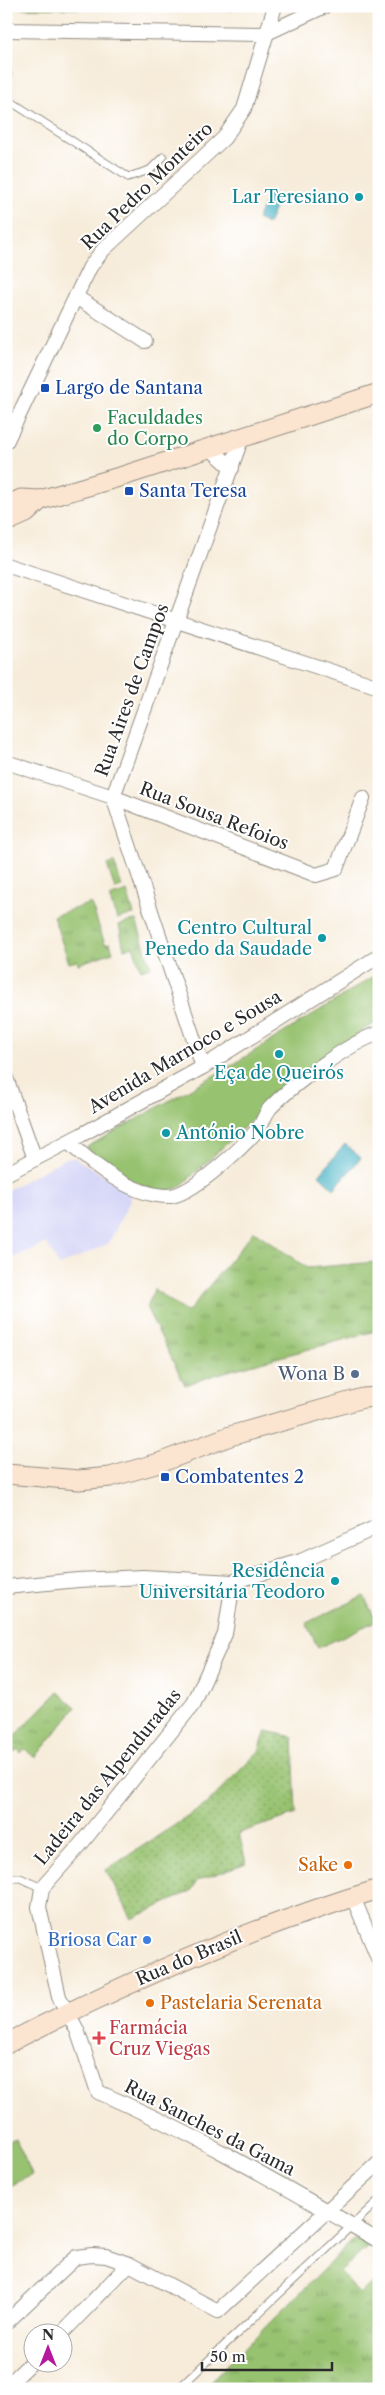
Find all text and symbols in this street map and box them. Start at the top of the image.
street label: Rua Pedro Monteiro [77,118,217,254]
place label: Lar Teresiano [232,186,349,208]
marker: Lar Teresiano [353,191,365,203]
place label: Largo de Santana [55,377,203,399]
marker: Largo de Santana [39,382,51,394]
place label: Faculdades do Corpo [107,407,203,450]
marker: Faculdades do Corpo [91,422,103,434]
place label: Santa Teresa [139,480,248,502]
marker: Santa Teresa [123,485,135,497]
street label: Rua Aires de Campos [90,601,174,779]
street label: Rua Sousa Refoios [136,777,292,855]
place label: Centro Cultural Penedo da Saudade [145,917,312,960]
marker: Centro Cultural Penedo da Saudade [316,932,328,944]
street label: Avenida Marnoco e Sousa [84,985,286,1119]
marker: Eça de Queirós [273,1048,285,1060]
place label: Eça de Queirós [214,1062,344,1084]
place label: António Nobre [175,1122,304,1144]
marker: António Nobre [160,1127,172,1139]
place label: Wona B [277,1363,345,1385]
marker: Wona B [349,1368,361,1380]
place label: Combatentes 2 [175,1466,304,1488]
marker: Combatentes 2 [159,1471,171,1483]
place label: Residência Universitária Teodoro [139,1560,325,1603]
marker: Residência Universitária Teodoro [329,1575,341,1587]
street label: Ladeira das Alpenduradas [30,1685,186,1869]
place label: Sake [298,1854,338,1876]
marker: Sake [342,1859,354,1871]
street label: Rua do Brasil [133,1926,245,1990]
place label: Briosa Car [48,1929,137,1951]
marker: Briosa Car [141,1934,153,1946]
place label: Pastelaria Serenata [160,1992,323,2014]
marker: Pastelaria Serenata [144,1997,156,2009]
place label: Farmácia Cruz Viegas [109,2017,210,2060]
marker: Farmácia Cruz Viegas [93,2032,105,2044]
street label: Rua Sanches da Gama [121,2075,299,2181]
north arrow [22,2322,72,2372]
text: N [42,2326,54,2344]
scale bar [202,2340,332,2372]
text: 50 m [210,2347,246,2366]

